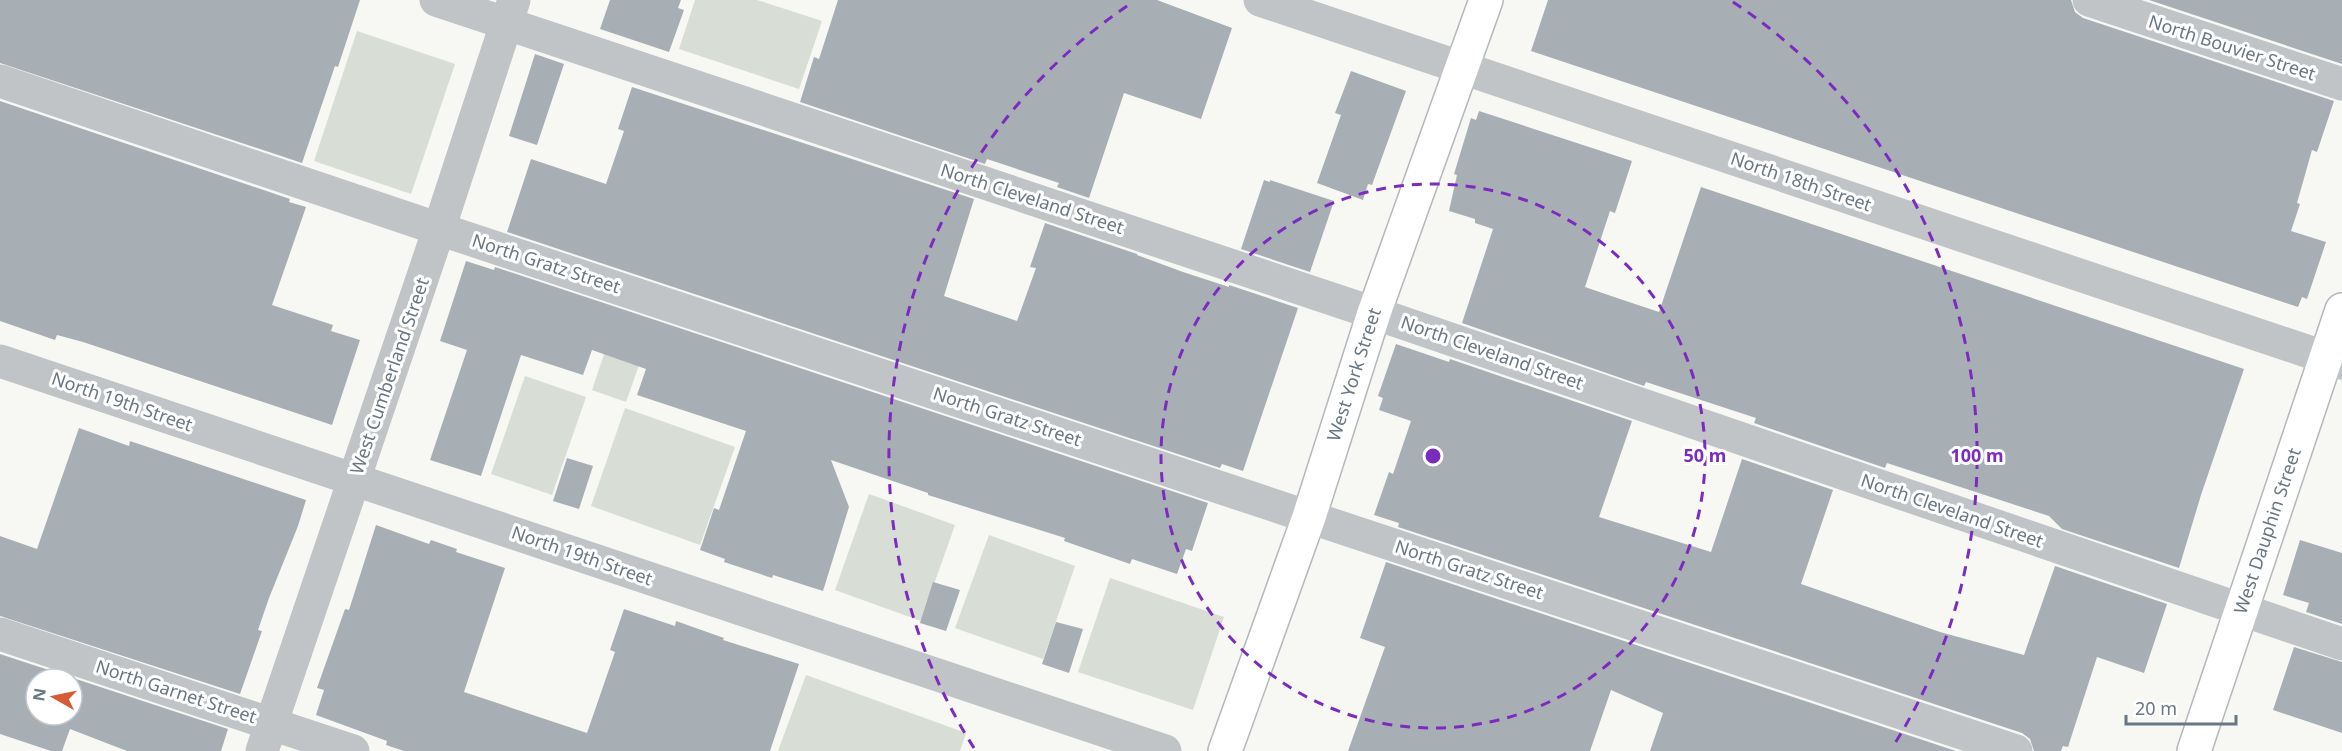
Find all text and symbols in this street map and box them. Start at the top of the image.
street label: North Bouvier Street [2146,9,2319,86]
street label: North 18th Street [1728,146,1875,217]
street label: North Cleveland Street [938,157,1127,239]
street label: North Gratz Street [469,228,624,298]
street label: West Cumberland Street [344,274,434,477]
street label: West York Street [1321,304,1386,444]
street label: North Cleveland Street [1398,310,1587,395]
street label: North 19th Street [49,366,196,437]
street label: North Gratz Street [930,381,1085,451]
text: 50 m [1684,443,1726,467]
text: 100 m [1950,443,2004,467]
street label: West Dauphin Street [2228,444,2306,617]
centre of rings [1423,446,1443,466]
street label: North Cleveland Street [1858,468,2047,553]
street label: North 19th Street [509,520,656,591]
street label: North Gratz Street [1392,534,1547,604]
street label: North Garnet Street [93,654,260,729]
north arrow [24,667,84,727]
text: N [27,687,51,703]
scale bar [2126,688,2236,726]
text: 20 m [2135,696,2177,720]

